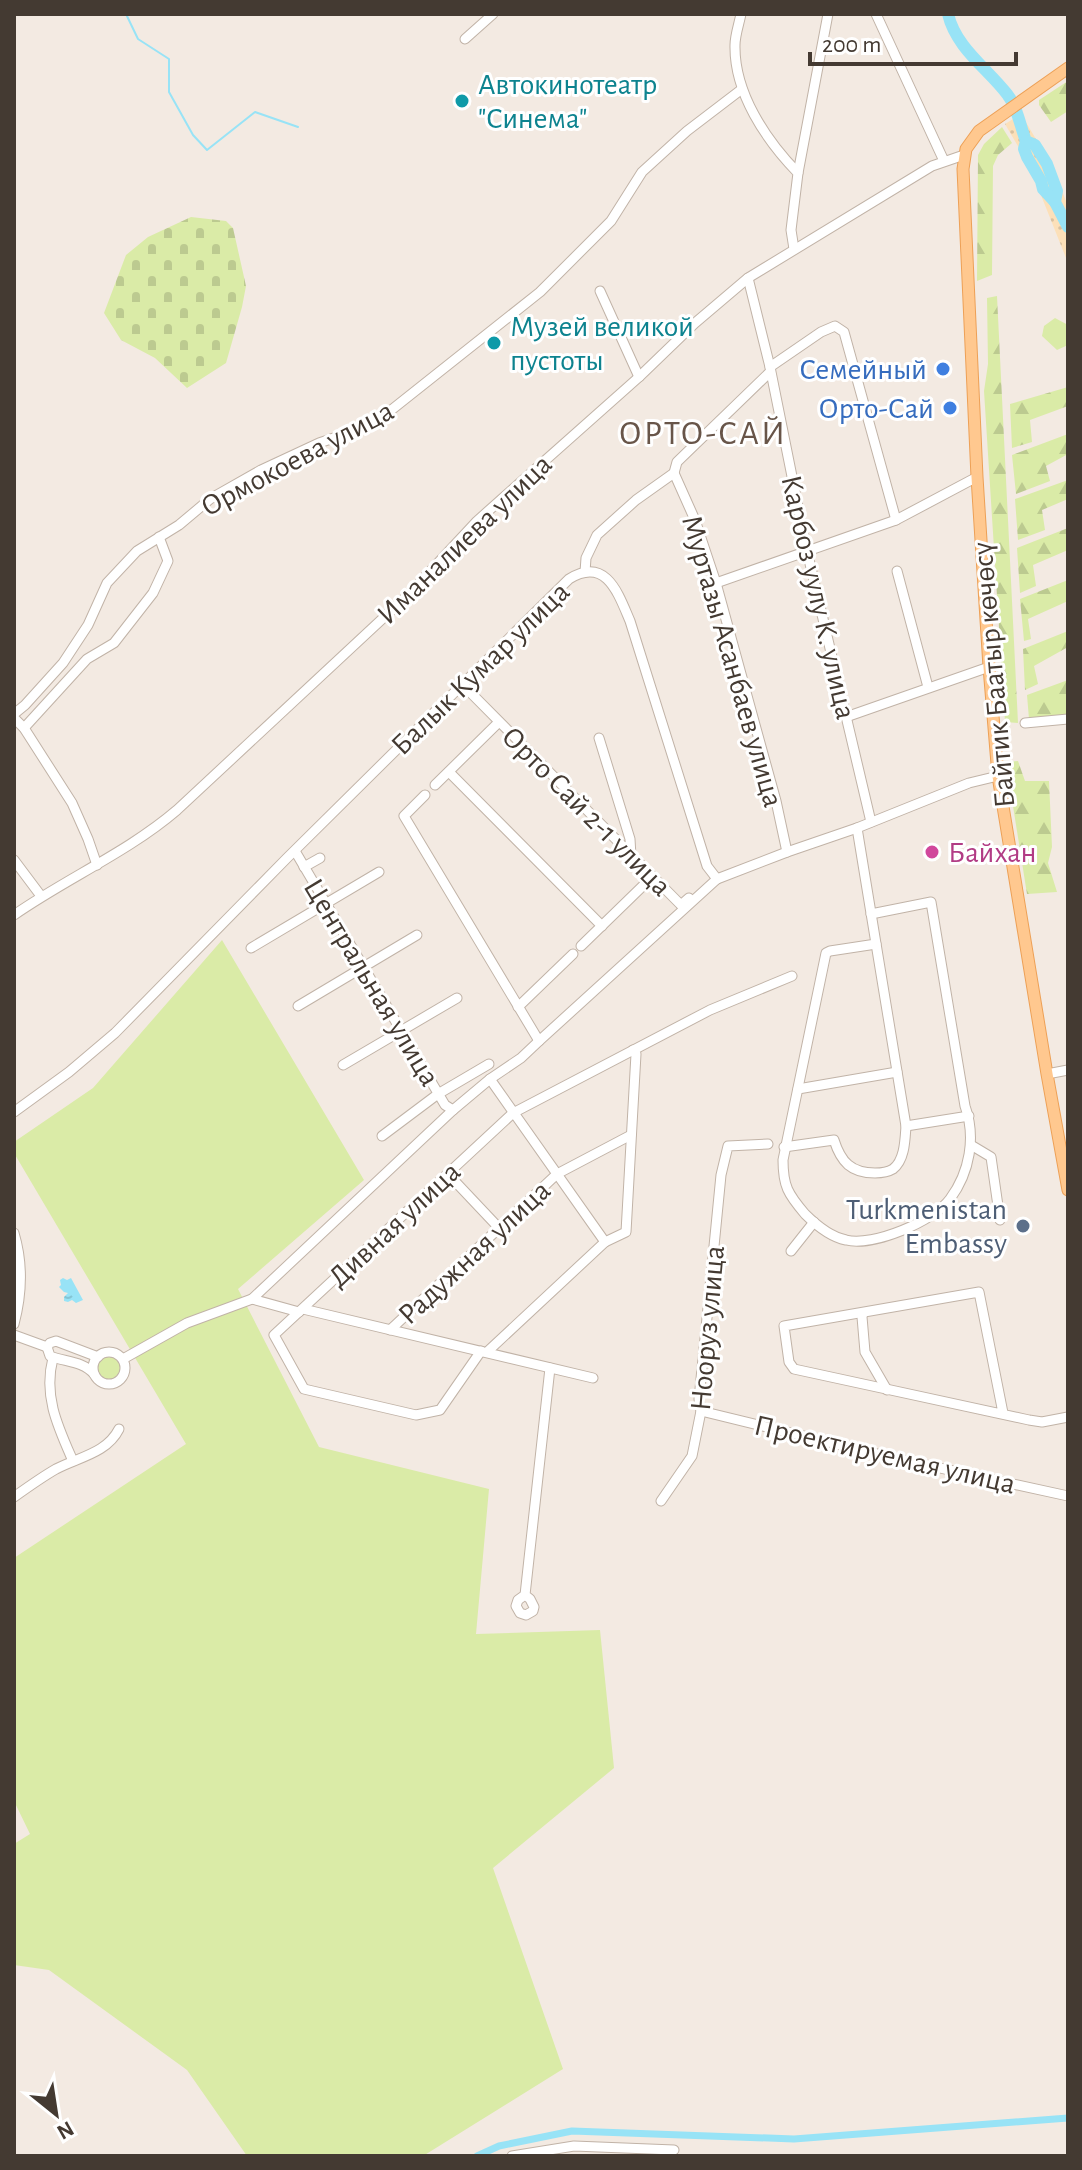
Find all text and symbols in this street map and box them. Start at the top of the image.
scale bar [810,16,1016,66]
text: 200 m [822,33,881,57]
place label: Автокинотеатр "Синема" [478,70,657,134]
marker: Автокинотеатр "Синема" [453,92,471,110]
place label: Музей великой пустоты [510,312,694,376]
marker: Музей великой пустоты [485,334,503,352]
place label: Семейный [799,355,927,385]
marker: Семейный [934,360,952,378]
place label: Орто-Сай [818,394,934,424]
street label: Ормокоева улица [196,396,399,522]
marker: Орто-Сай [941,399,959,417]
district label: ОРТО-САЙ [619,416,787,451]
street label: Иманалиева улица [372,449,558,630]
street label: Карбоз уулу К. улица [775,472,861,722]
street label: Муртазы Асанбаев улица [676,512,788,811]
street label: Байтик Баатыр көчөсү [967,540,1021,809]
street label: Балык Кумар улица [386,576,576,761]
street label: Орто Сай 2-1 улица [496,721,677,902]
place label: Байхан [948,838,1037,868]
marker: Байхан [923,843,941,861]
street label: Центральная улица [297,874,445,1091]
street label: Дивная улица [323,1156,466,1293]
street label: Радужная улица [393,1175,556,1330]
place label: Turkmenistan Embassy [846,1195,1007,1259]
marker: Turkmenistan Embassy [1014,1217,1032,1235]
street label: Нооруз улица [686,1244,730,1412]
street label: Проектируемая улица [751,1410,1018,1500]
north arrow [16,2074,96,2154]
text: N [53,2117,78,2144]

